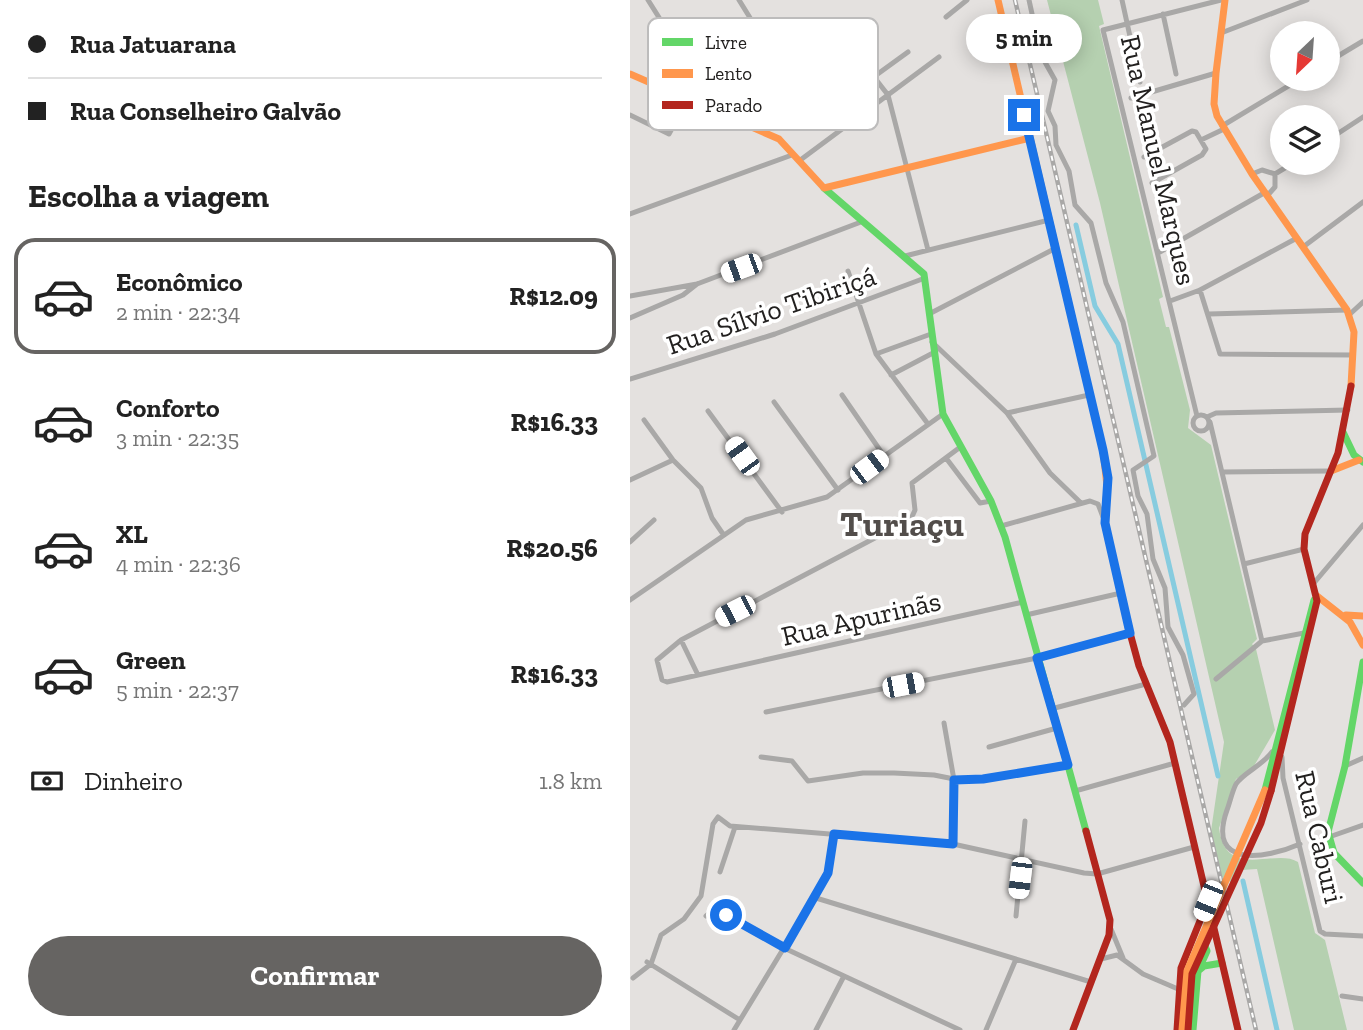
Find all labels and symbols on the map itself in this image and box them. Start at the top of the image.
callout: 5 min [966,13,1082,62]
legend [648,18,878,130]
north arrow [1270,21,1340,91]
text: Livre [705,31,747,54]
street label: Rua Manuel Marques [1114,32,1203,288]
text: Lento [705,62,752,85]
text: Parado [705,94,763,117]
route end [1008,99,1040,131]
car [718,251,765,285]
street label: Rua Sílvio Tibiriçá [662,259,881,362]
car [722,433,763,479]
car [846,446,893,488]
district label: Turiaçu [840,503,964,545]
street label: Rua Apurinãs [778,584,944,653]
car [712,592,759,630]
car [881,671,926,699]
street label: Rua Caburi [1288,768,1351,907]
car [1008,856,1033,900]
car [1191,878,1226,924]
route start [710,899,742,931]

